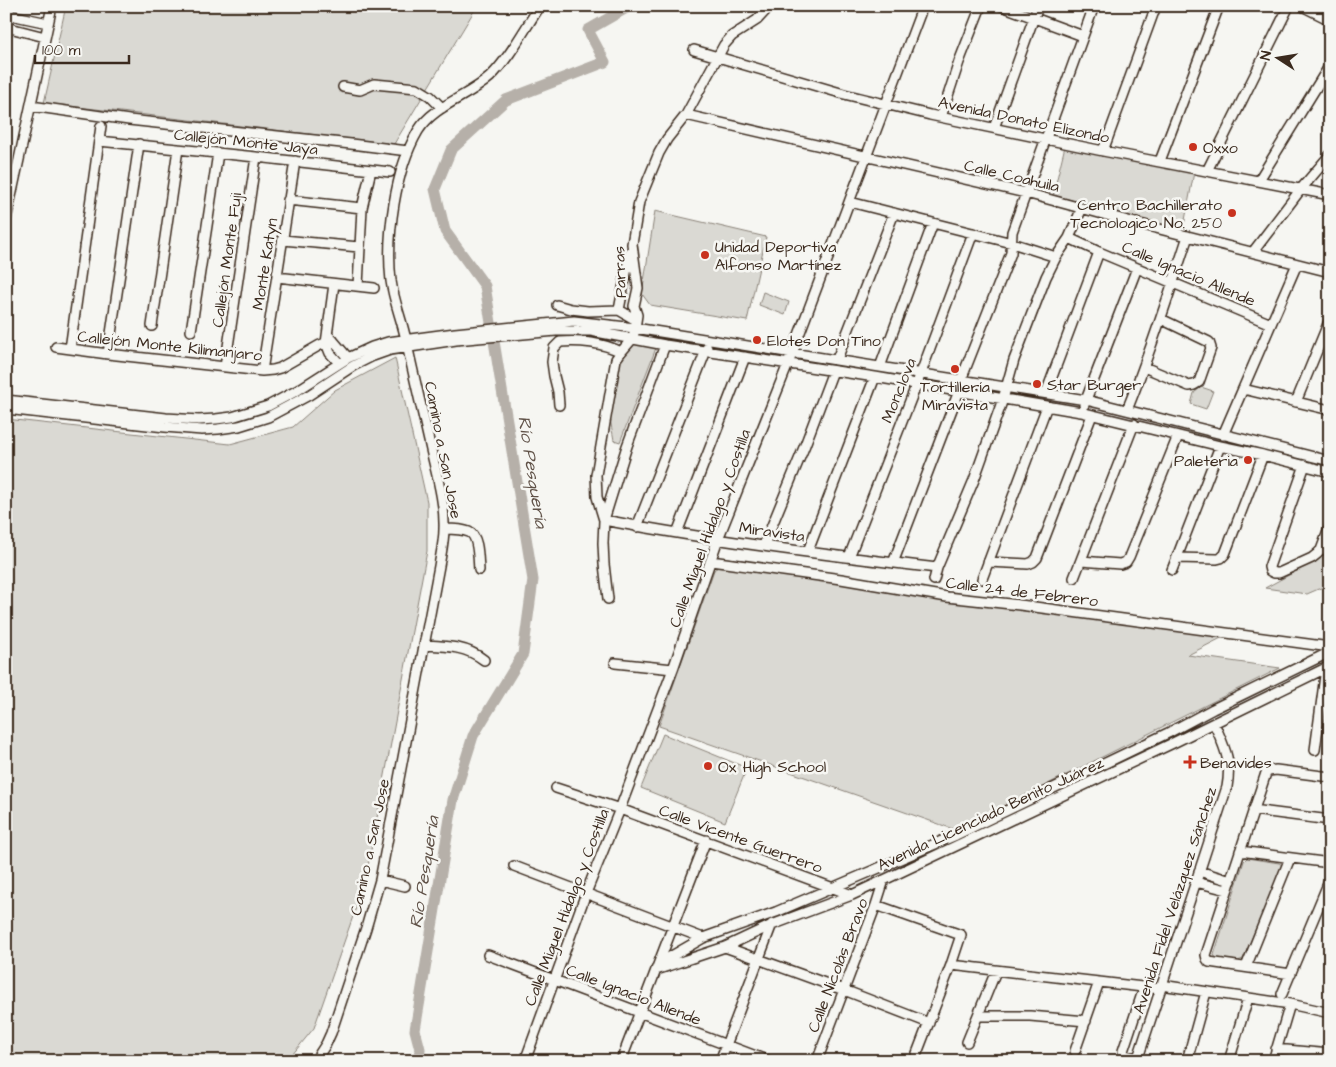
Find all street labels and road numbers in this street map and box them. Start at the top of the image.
street label: Avenida Donato Elizondo [936,91,1111,149]
street label: Callejón Monte Jaya [173,123,319,161]
street label: Calle Coahuila [962,154,1062,198]
street label: Callejón Monte Fuji [207,191,247,329]
street label: Monte Katyn [247,217,284,312]
street label: Calle Ignacio Allende [1118,236,1259,313]
street label: Parras [608,246,632,298]
street label: Callejón Monte Kilimanjaro [76,325,263,367]
street label: Monclova [876,355,922,426]
street label: Camino a San Jose [419,380,467,521]
street label: Calle Miguel Hidalgo y Costilla [664,426,757,631]
street label: Miravista [738,517,806,547]
street label: Calle 24 de Febrero [944,572,1099,612]
street label: Avenida Licenciado Benito Juárez [874,752,1107,876]
street label: Camino a San Jose [345,776,395,918]
street label: Avenida Fidel Velázquez Sánchez [1128,784,1222,1017]
street label: Calle Vicente Guerrero [656,799,825,879]
street label: Calle Miguel Hidalgo y Costilla [519,806,616,1009]
street label: Calle Nicolás Bravo [802,895,874,1036]
street label: Calle Ignacio Allende [563,959,705,1032]

